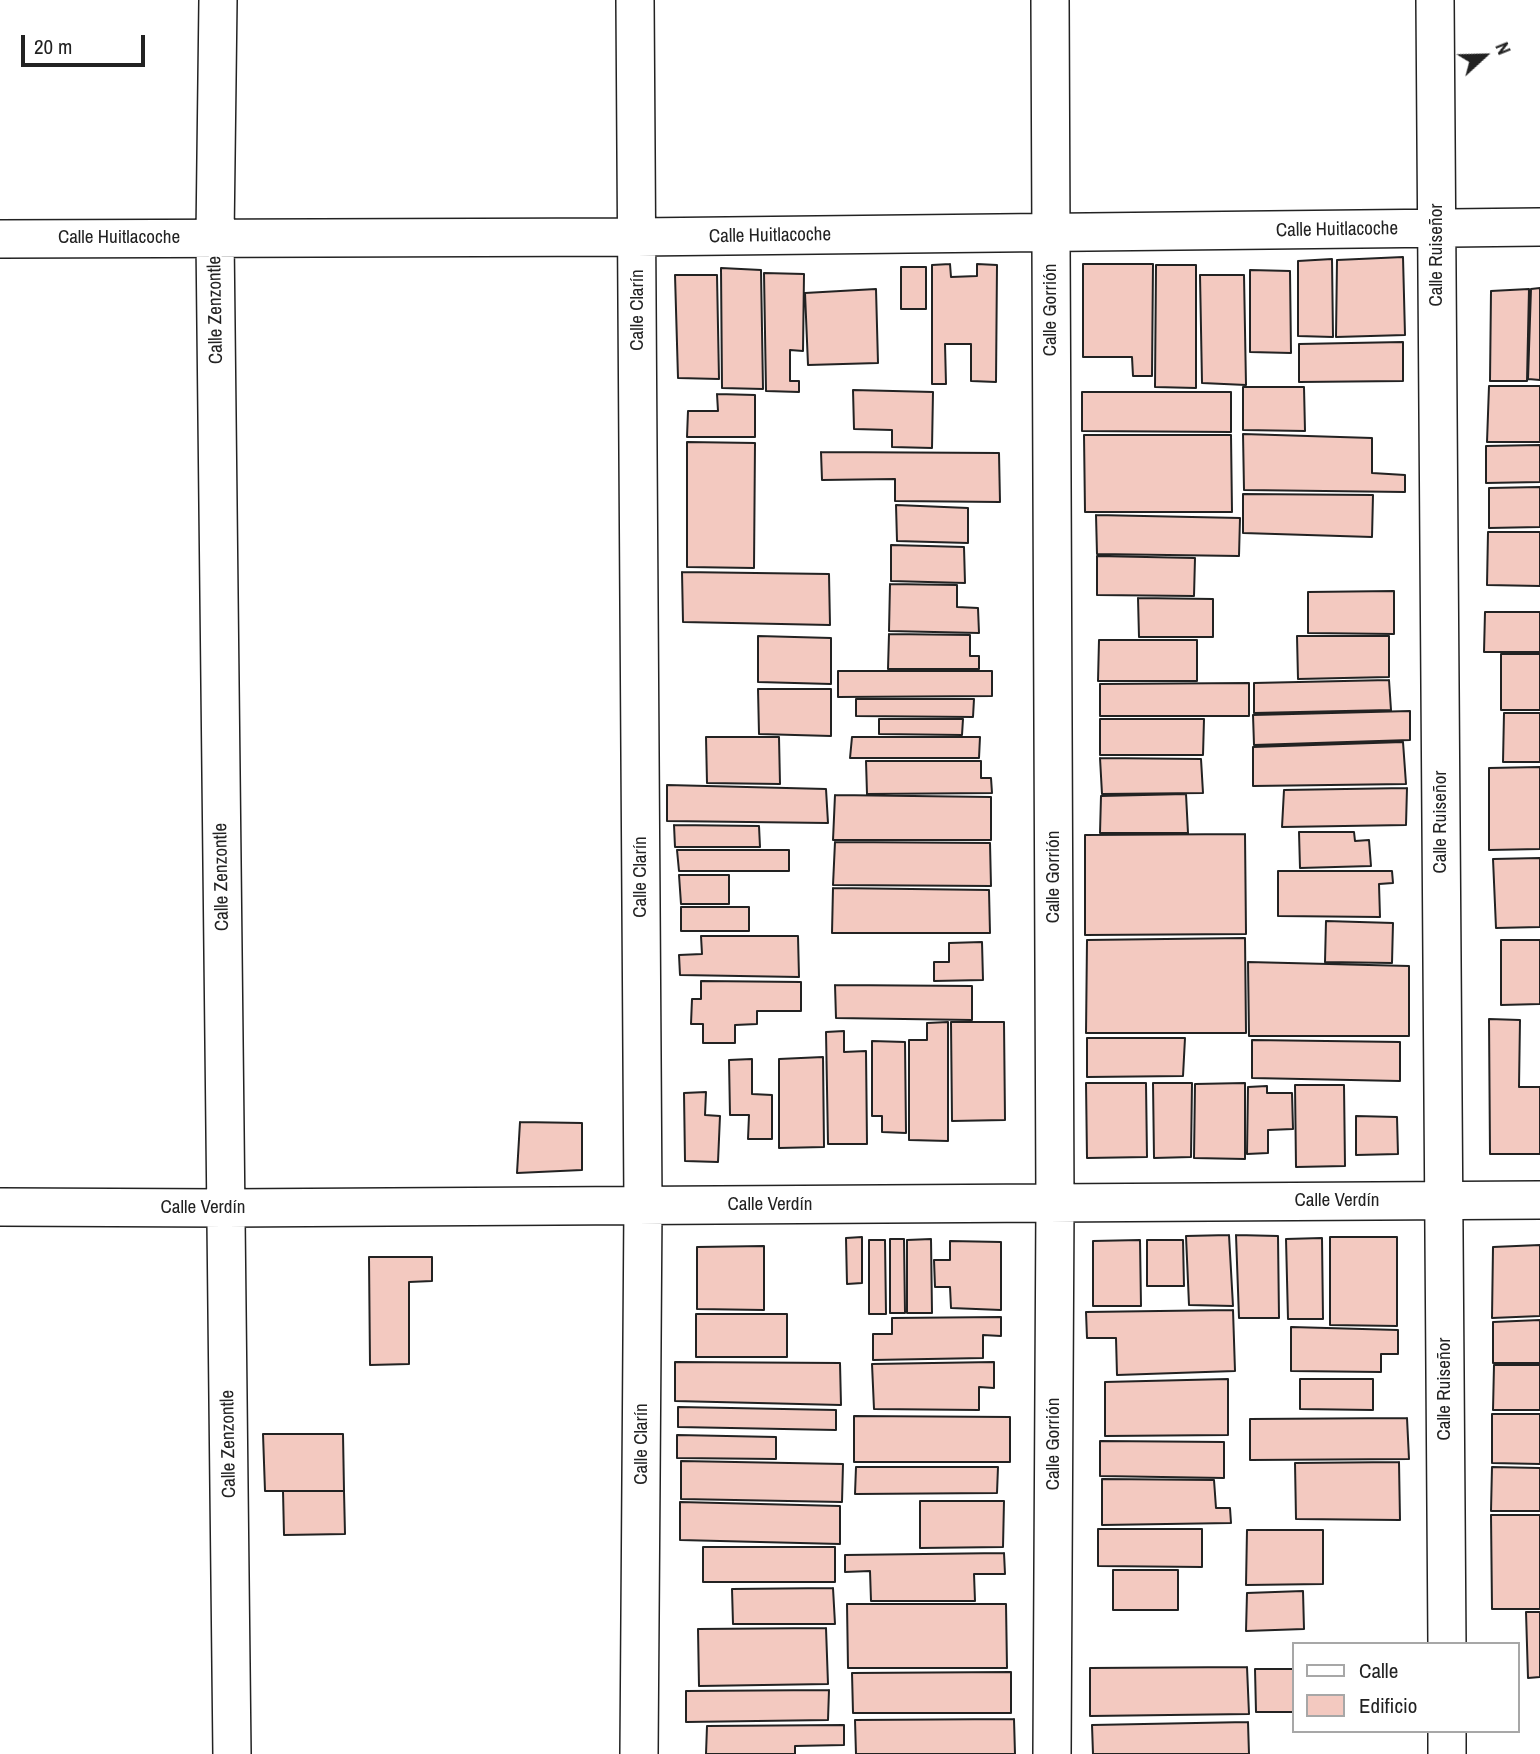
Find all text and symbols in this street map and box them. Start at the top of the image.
scale bar [24,21,149,65]
north arrow [1449,21,1519,91]
text: 20 m [34,32,72,61]
text: N [1489,38,1518,58]
street label: Calle Ruiseñor [1426,203,1448,307]
street label: Calle Huitlacoche [1276,218,1398,242]
street label: Calle Huitlacoche [709,224,831,248]
street label: Calle Huitlacoche [58,227,180,249]
street label: Calle Zenzontle [204,256,228,364]
street label: Calle Gorrión [1040,264,1062,356]
street label: Calle Clarín [627,269,649,351]
street label: Calle Ruiseñor [1430,770,1452,874]
street label: Calle Zenzontle [210,823,234,931]
street label: Calle Gorrión [1043,831,1065,923]
street label: Calle Clarín [630,836,652,918]
street label: Calle Verdín [1295,1190,1379,1212]
street label: Calle Verdín [728,1194,812,1216]
street label: Calle Verdín [161,1197,245,1219]
street label: Calle Ruiseñor [1434,1337,1456,1441]
street label: Calle Zenzontle [217,1390,241,1498]
street label: Calle Gorrión [1043,1398,1065,1490]
street label: Calle Clarín [631,1403,653,1485]
legend [1292,1642,1519,1733]
text: Calle [1359,1656,1398,1685]
text: Edificio [1359,1691,1417,1720]

